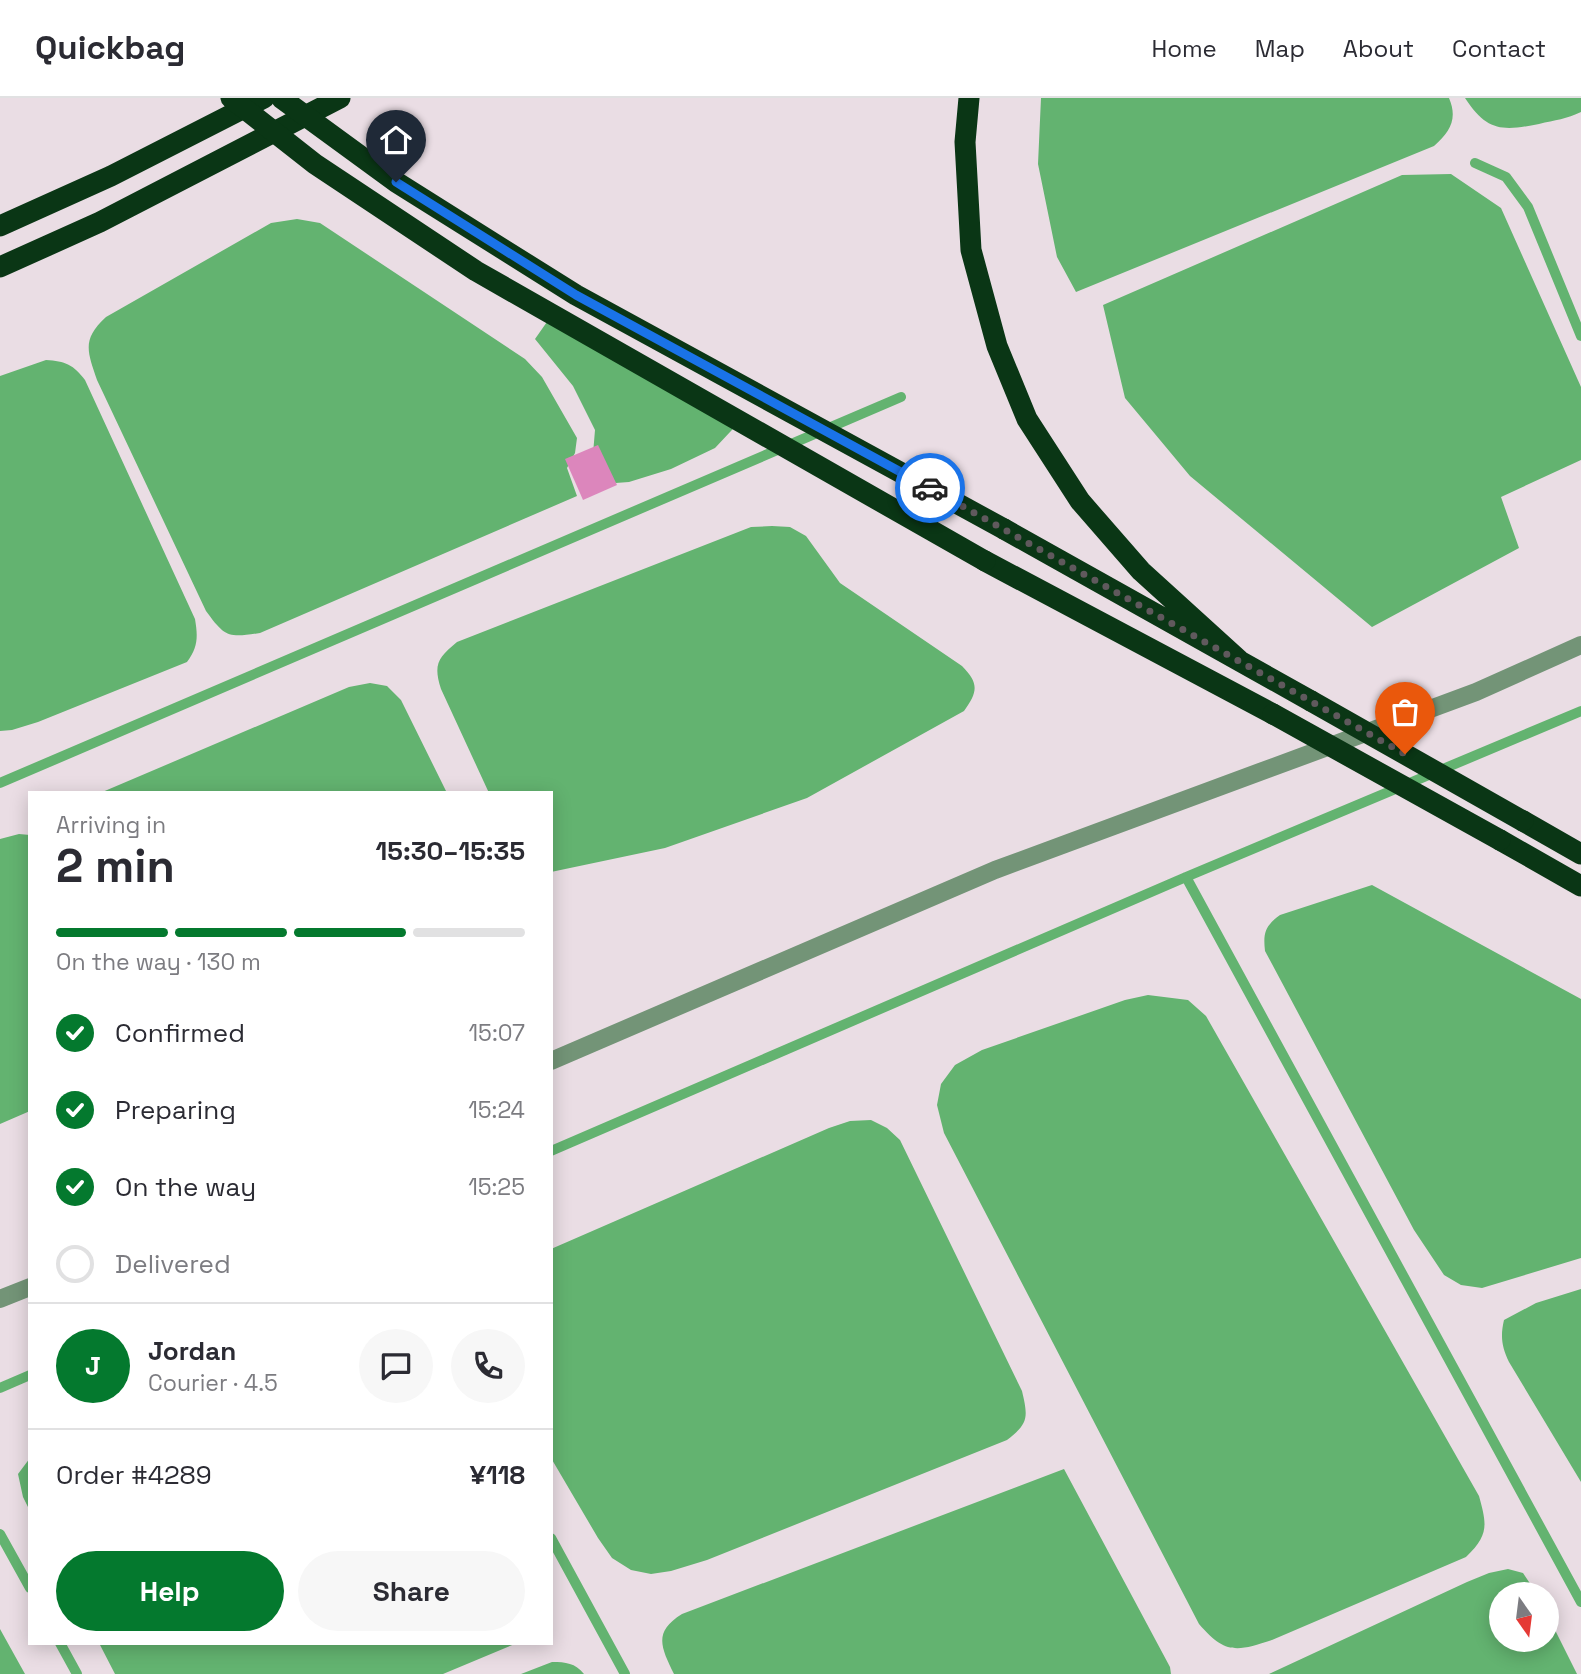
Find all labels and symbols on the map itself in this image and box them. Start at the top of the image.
pin [366,110,426,182]
courier [895,453,965,523]
pin [1375,682,1435,754]
north arrow [1489,1582,1559,1652]

